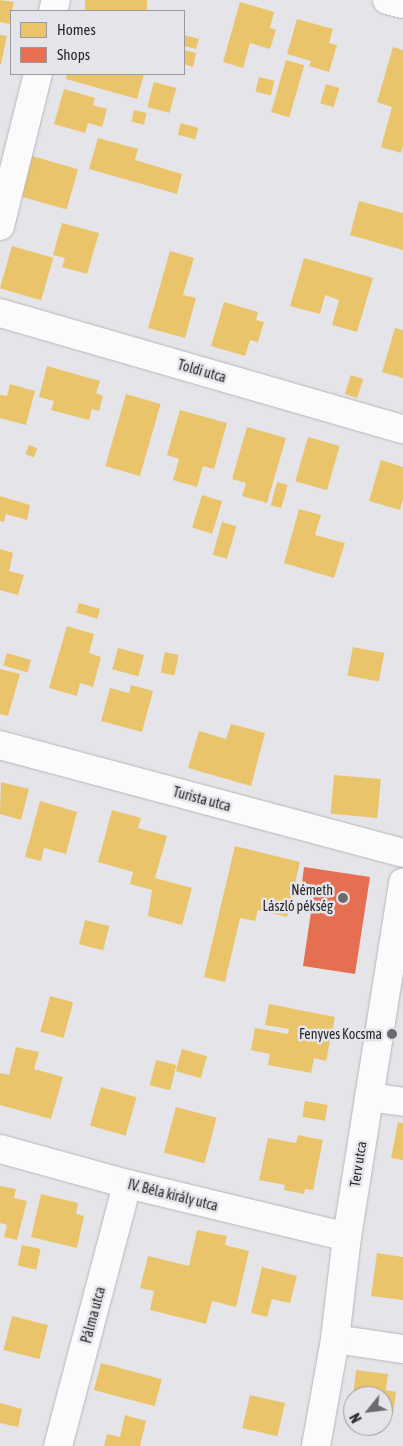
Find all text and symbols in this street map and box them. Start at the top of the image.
legend [10,10,185,75]
text: Homes [57,21,96,38]
text: Shops [57,46,90,63]
street label: Toldi utca [176,356,228,386]
street label: Turista utca [171,783,233,815]
place label: Németh László pékség [263,882,333,914]
marker: Németh László pékség [337,892,349,904]
place label: Fenyves Kocsma [299,1026,382,1042]
marker: Fenyves Kocsma [386,1028,398,1040]
street label: Terv utca [346,1140,370,1188]
street label: IV. Béla király utca [126,1176,220,1214]
street label: Pálma utca [77,1285,109,1345]
north arrow [343,1386,393,1436]
text: N [347,1410,365,1425]

